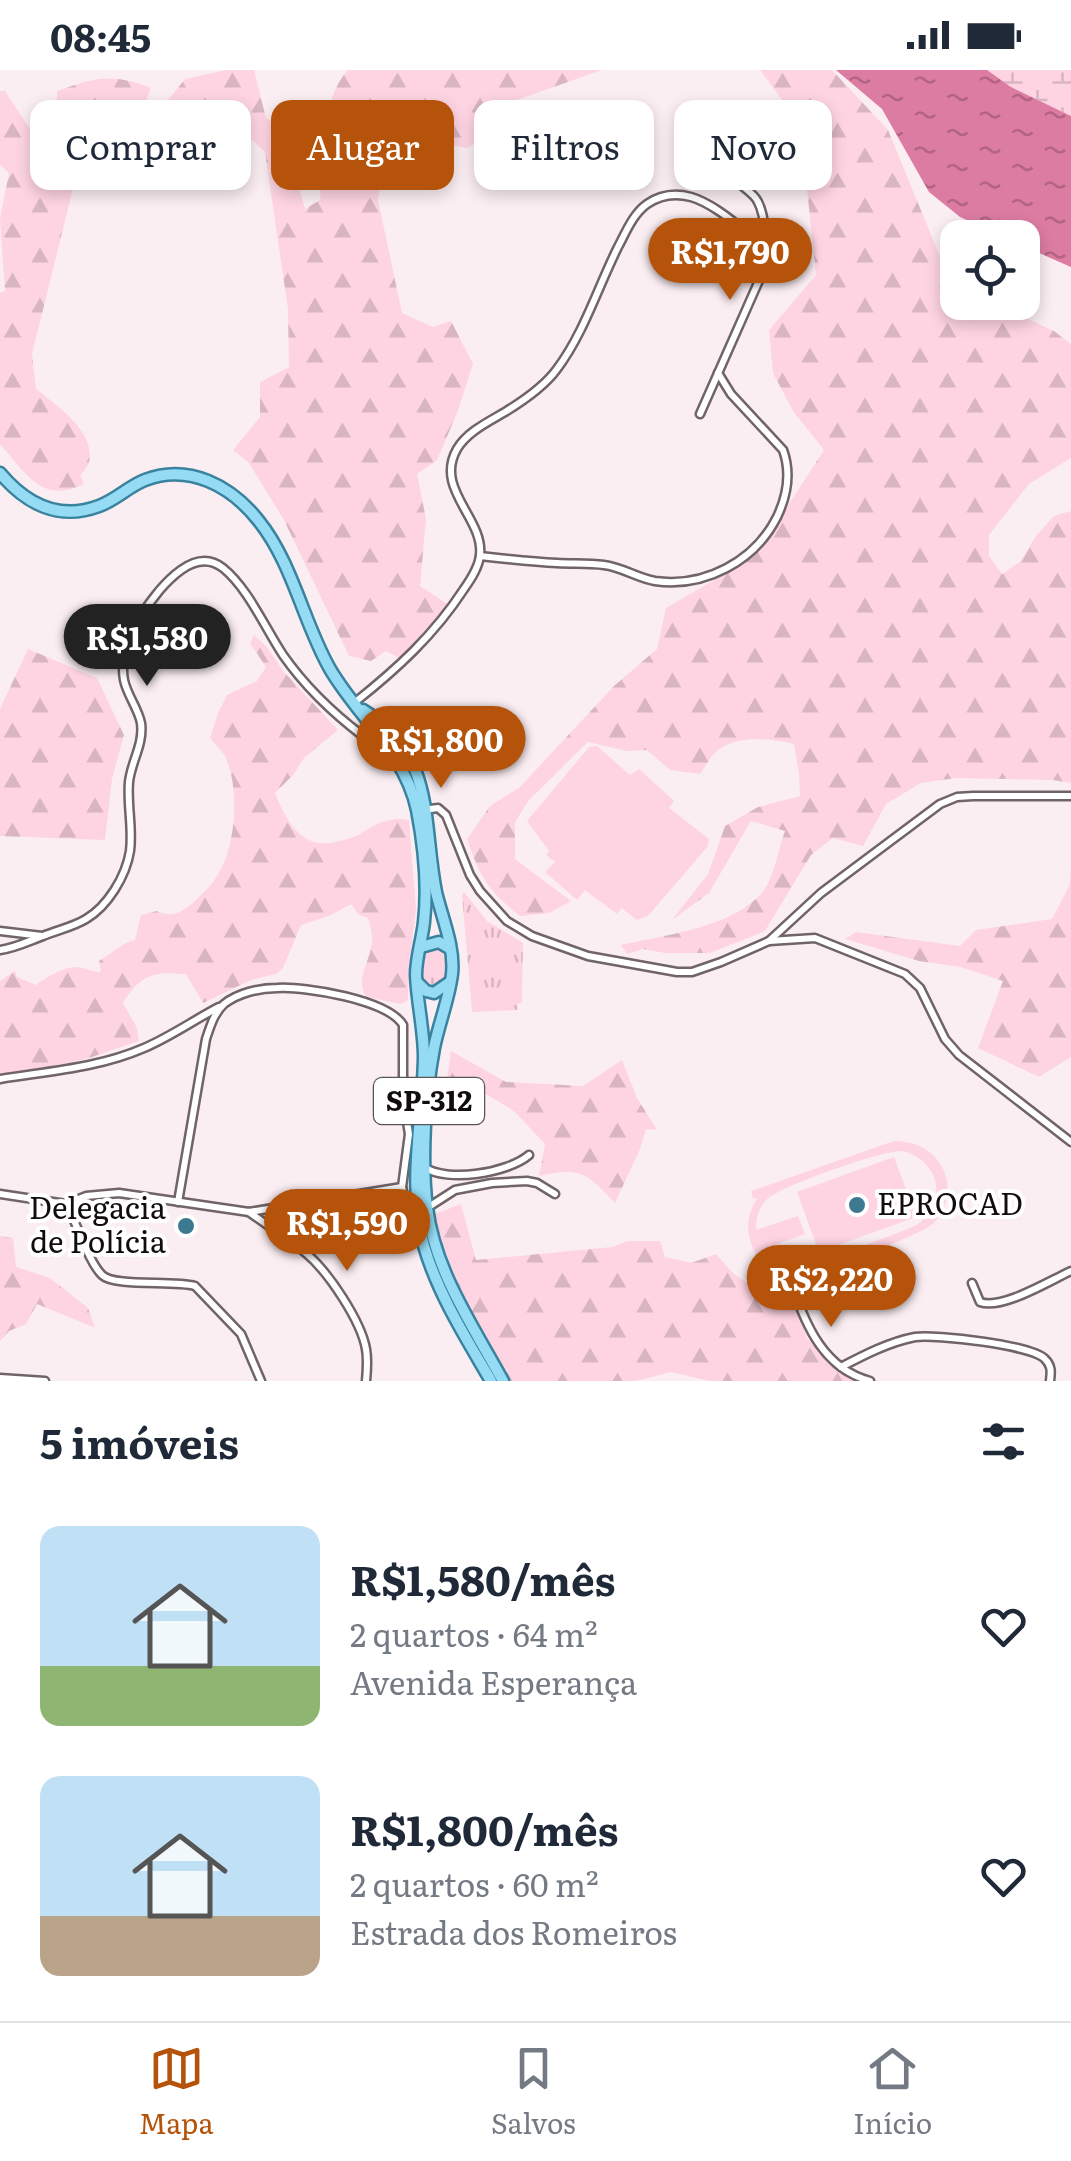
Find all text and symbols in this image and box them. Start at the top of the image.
text: 08:45 [50,7,151,64]
chip: Comprar [30,100,251,190]
chip: Alugar [271,100,454,190]
chip: Filtros [474,100,654,190]
chip: Novo [674,100,832,190]
pin: R$1,790 [638,218,822,303]
map controls [940,220,1040,320]
button: locate [940,220,1040,320]
text: R$1,790 [670,226,790,274]
pin: R$1,580 [55,604,239,689]
text: R$1,580 [86,612,208,660]
pin: R$1,800 [349,706,533,791]
text: R$1,800 [379,714,503,762]
road number: SP-312 [374,1078,484,1124]
place label: EPROCAD [877,1180,1023,1224]
place label: Delegacia de Polícia [29,1184,167,1262]
pin: R$1,590 [255,1189,439,1274]
marker: EPROCAD [846,1194,868,1216]
text: R$1,590 [286,1197,408,1245]
marker: Delegacia de Polícia [175,1215,197,1237]
pin: R$2,220 [739,1245,923,1330]
text: R$2,220 [769,1253,893,1301]
text: 5 imóveis [40,1410,239,1472]
icon: filters [976,1414,1031,1469]
text: R$1,580/mês [350,1547,615,1609]
icon: home [120,1566,240,1686]
icon: heart [976,1599,1031,1654]
text: 2 quartos · 64 m² [350,1609,598,1657]
text: Avenida Esperança [350,1657,637,1705]
text: R$1,800/mês [350,1797,618,1859]
icon: home [120,1816,240,1936]
icon: heart [976,1849,1031,1904]
text: 2 quartos · 60 m² [350,1859,599,1907]
text: Estrada dos Romeiros [350,1907,677,1955]
tab: Mapa [139,2041,214,2143]
tab: Salvos [491,2041,576,2143]
tab: Início [853,2041,932,2143]

